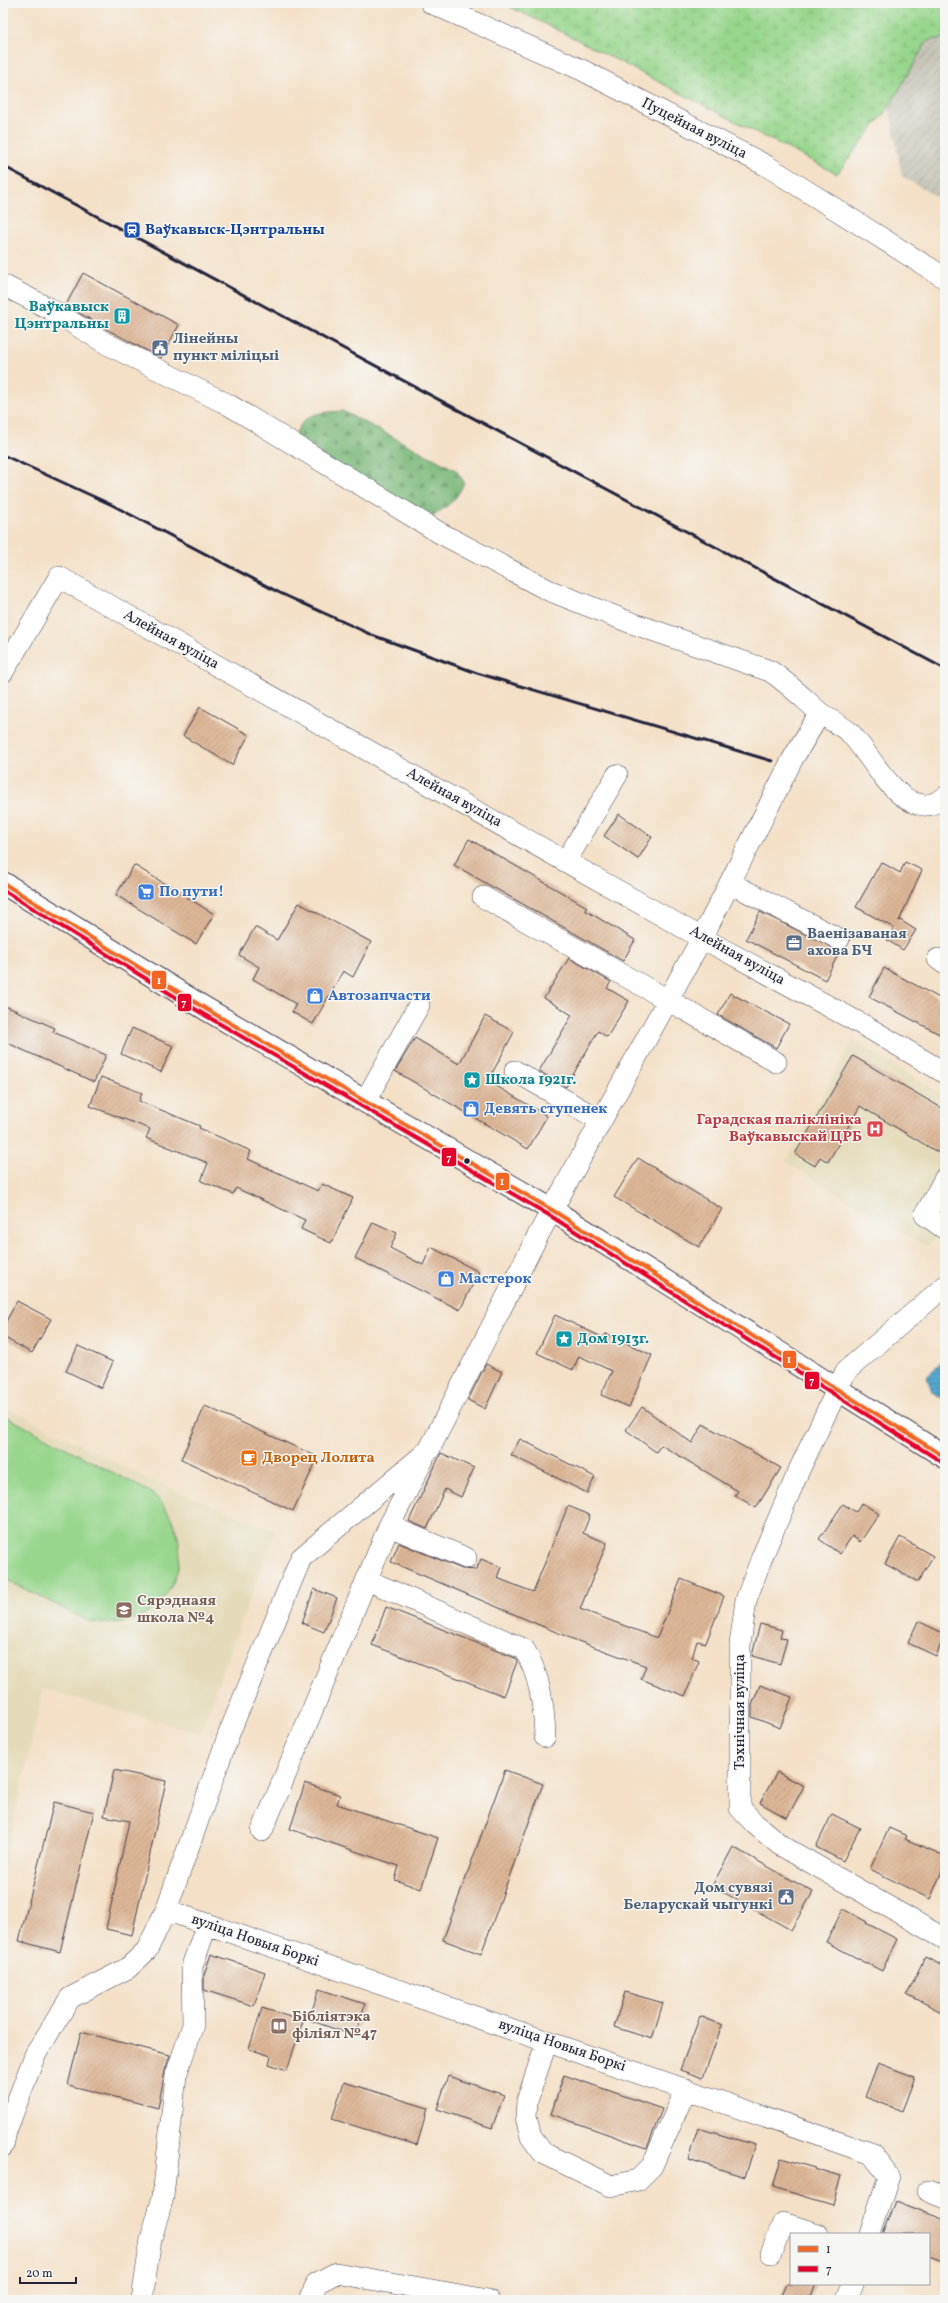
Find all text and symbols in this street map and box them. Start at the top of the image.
street label: Пуцейная вуліца [638,93,750,165]
station icon: Ваўкавыск-Цэнтральны [122,220,142,240]
place label: Ваўкавыск-Цэнтральны [145,220,325,241]
place label: Ваўкавыск Цэнтральны [15,297,109,335]
building icon: Ваўкавыск Цэнтральны [112,306,132,326]
place label: Лінейны пункт міліцыі [173,329,279,367]
public building icon: Лінейны пункт міліцыі [150,338,170,358]
street label: Алейная вуліца [119,605,223,675]
street label: Алейная вуліца [402,763,506,833]
supermarket icon: По пути! [136,882,156,902]
place label: По пути! [159,882,224,903]
street label: Алейная вуліца [685,921,789,991]
place label: Ваенізаваная ахова БЧ [807,924,907,962]
office icon: Ваенізаваная ахова БЧ [784,933,804,953]
line badge: 1 [151,970,167,990]
text: 1 [157,974,161,989]
shop icon: Автозапчасти [305,986,325,1006]
place label: Автозапчасти [328,986,431,1007]
line badge: 7 [177,993,192,1012]
text: 7 [181,996,187,1011]
place icon: Школа 1921г. [462,1070,482,1090]
place label: Школа 1921г. [485,1070,576,1091]
shop icon: Девять ступенек [461,1099,481,1119]
place label: Девять ступенек [484,1099,607,1120]
place label: Гарадская паліклініка Ваўкавыскай ЦРБ [697,1110,862,1148]
hospital icon: Гарадская паліклініка Ваўкавыскай ЦРБ [865,1119,885,1139]
line badge: 7 [441,1147,457,1167]
text: 7 [446,1151,452,1166]
unlabelled marker [462,1156,472,1166]
line badge: 1 [495,1172,510,1191]
text: 1 [500,1175,504,1190]
shop icon: Мастерок [436,1269,456,1289]
place label: Мастерок [459,1269,532,1290]
place icon: Дом 1913г. [554,1329,574,1349]
place label: Дом 1913г. [577,1329,649,1350]
line badge: 1 [782,1350,797,1369]
text: 1 [787,1353,791,1368]
line badge: 7 [804,1371,820,1390]
text: 7 [809,1374,815,1389]
cafe icon: Дворец Лолита [239,1448,259,1468]
place label: Дворец Лолита [262,1448,375,1469]
place label: Сярэднаяя школа №4 [137,1591,216,1629]
school or university icon: Сярэднаяя школа №4 [114,1600,134,1620]
street label: Тэхнічная вуліца [730,1654,751,1770]
place label: Дом сувязі Беларускай чыгункі [624,1878,773,1916]
public building icon: Дом сувязі Беларускай чыгункі [776,1887,796,1907]
street label: вуліца Новыя Боркі [188,1909,322,1973]
place label: Бібліятэка філіял №47 [292,2007,377,2045]
street label: вуліца Новыя Боркі [495,2014,629,2078]
library icon: Бібліятэка філіял №47 [269,2016,289,2036]
legend [790,2233,930,2285]
text: 1 [826,2242,831,2258]
scale bar [20,2259,76,2285]
text: 7 [826,2262,832,2278]
text: 20 m [26,2266,53,2282]

